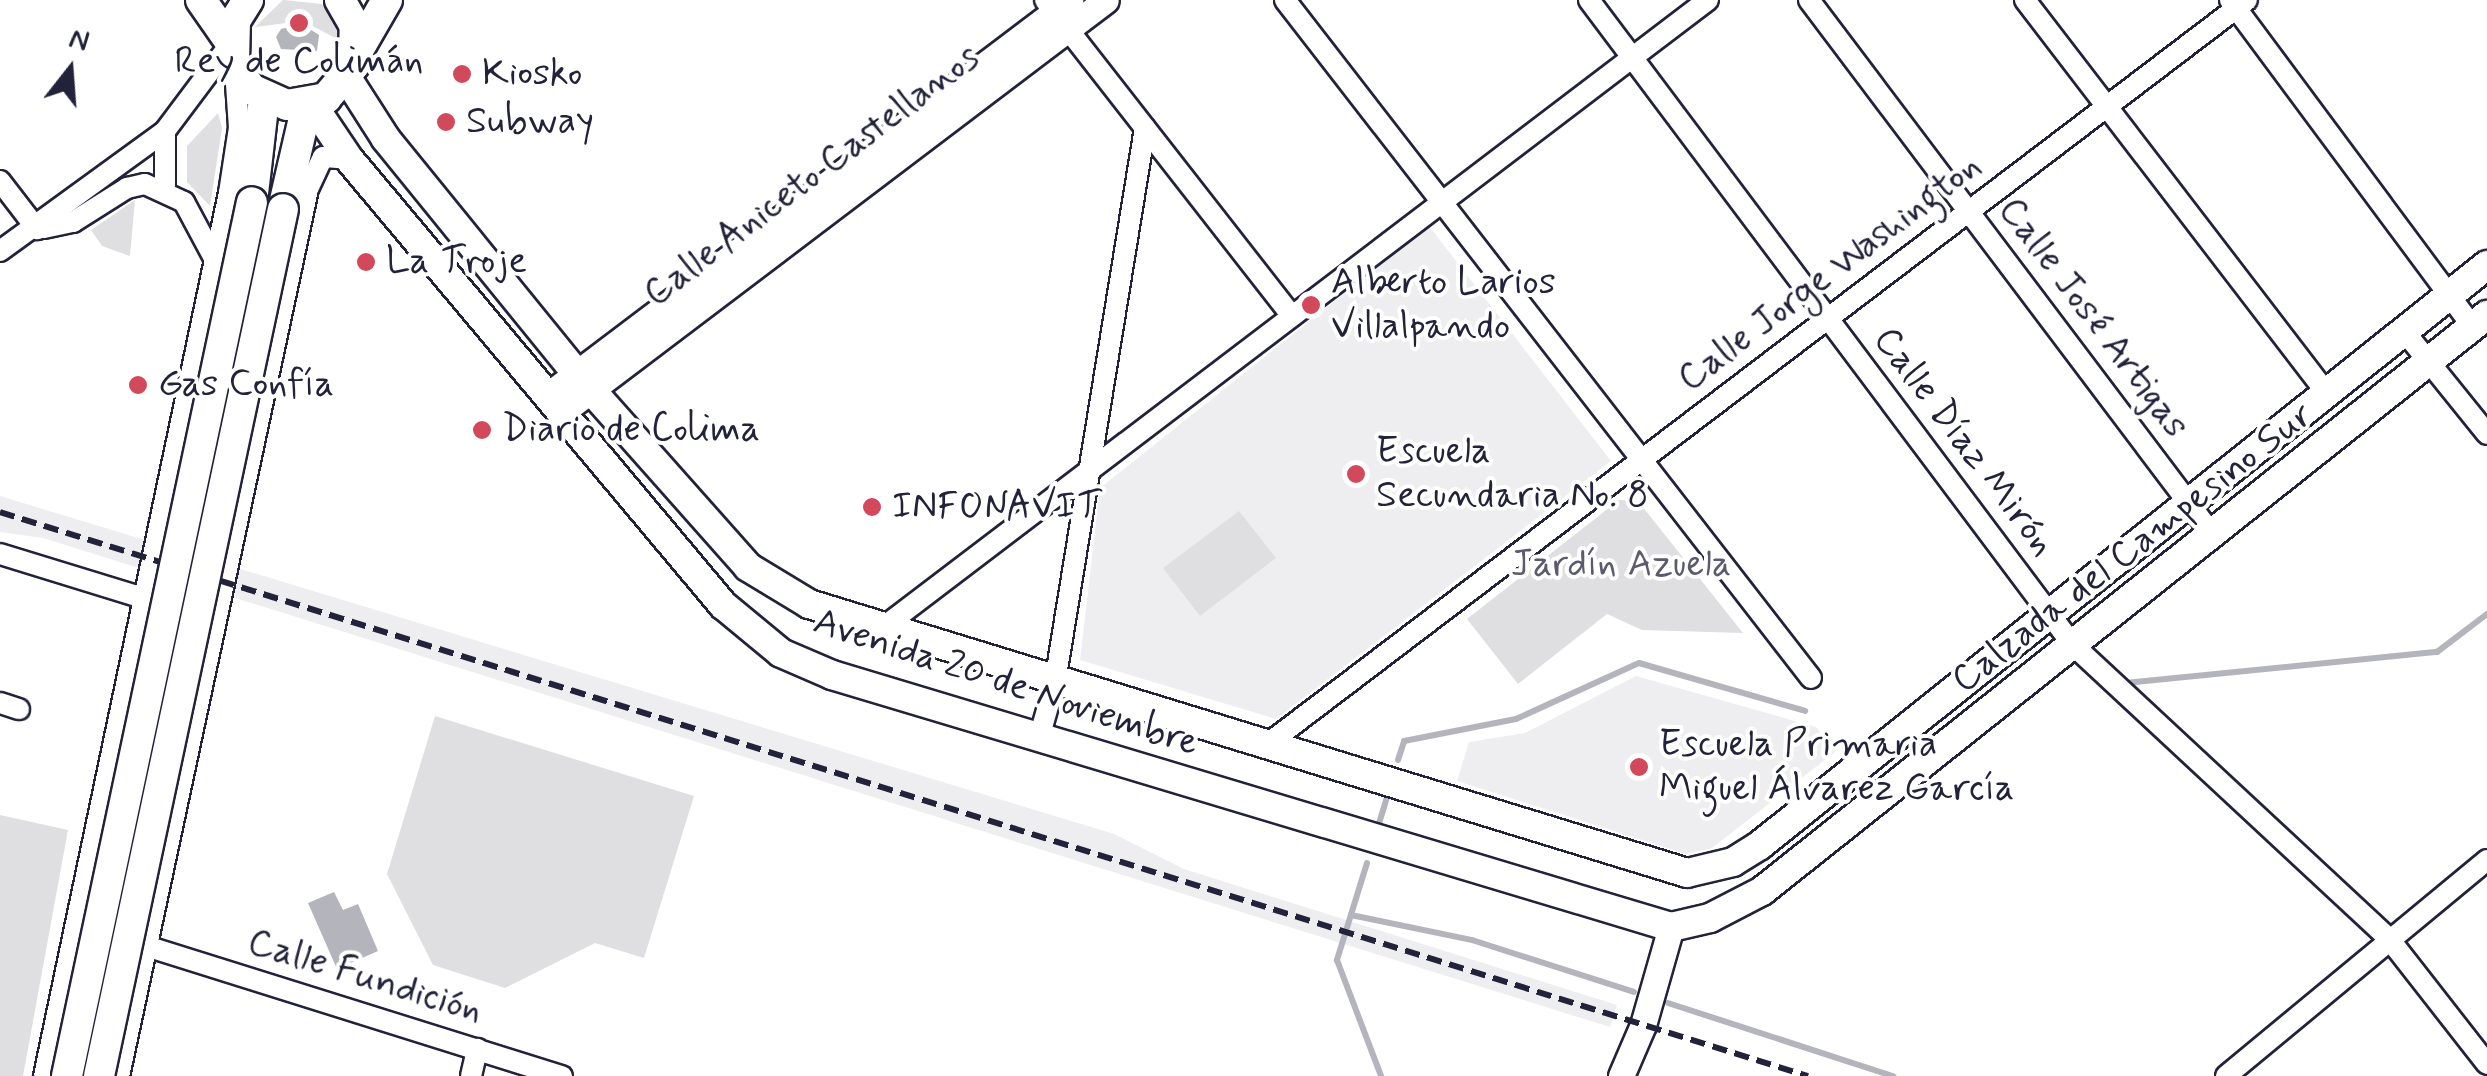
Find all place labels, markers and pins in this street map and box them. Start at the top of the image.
marker: Rey de Colimán [288,12,310,34]
place label: Rey de Colimán [174,39,424,85]
place label: Kiosko [482,51,582,97]
marker: Kiosko [451,63,473,85]
place label: Subway [466,99,594,145]
marker: Subway [435,111,457,133]
place label: La Troje [386,239,523,285]
marker: La Troje [355,251,377,273]
place label: Alberto Larios Villalpando [1331,260,1555,350]
marker: Alberto Larios Villalpando [1300,294,1322,316]
place label: Gas Confía [158,362,338,408]
marker: Gas Confía [127,374,149,396]
place label: Diario de Colima [502,407,768,453]
marker: Diario de Colima [471,419,493,441]
place label: Escuela Secundaria No. 8 [1376,429,1650,518]
marker: Escuela Secundaria No. 8 [1345,463,1367,485]
place label: INFONAVIT [892,484,1101,530]
marker: INFONAVIT [861,496,883,518]
place label: Escuela Primaria Miguel Álvarez García [1659,722,2008,812]
marker: Escuela Primaria Miguel Álvarez García [1628,756,1650,778]

